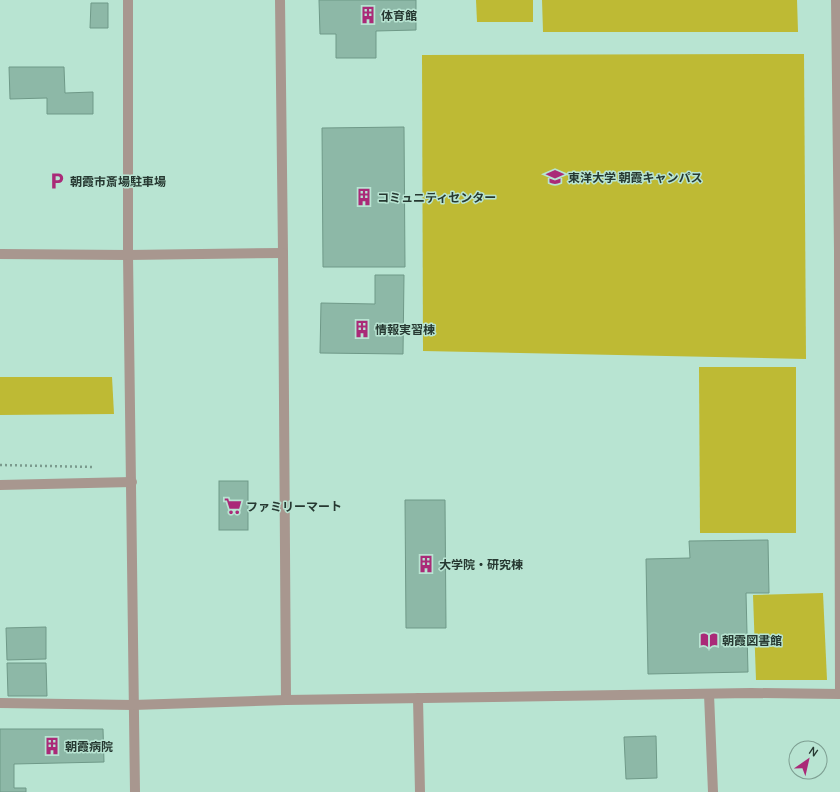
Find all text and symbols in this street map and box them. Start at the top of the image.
building icon: 体育館 [358,5,378,25]
place label: 体育館 [381,7,417,24]
school or university icon: 東洋大学 朝霞キャンパス [545,167,565,187]
place label: 東洋大学 朝霞キャンパス [568,169,702,186]
parking icon: 朝霞市斎場駐車場 [47,171,67,191]
place label: 朝霞市斎場駐車場 [70,173,166,190]
building icon: コミュニティセンター [354,187,374,207]
place label: コミュニティセンター [377,189,496,206]
building icon: 情報実習棟 [352,319,372,339]
place label: 情報実習棟 [375,321,435,338]
supermarket icon: ファミリーマート [223,496,243,516]
place label: ファミリーマート [246,498,342,515]
building icon: 大学院・研究棟 [416,554,436,574]
place label: 大学院・研究棟 [439,556,523,573]
library icon: 朝霞図書館 [699,630,719,650]
place label: 朝霞図書館 [722,632,782,649]
building icon: 朝霞病院 [42,736,62,756]
place label: 朝霞病院 [65,738,113,755]
north arrow [788,740,828,780]
text: N [806,743,821,760]

